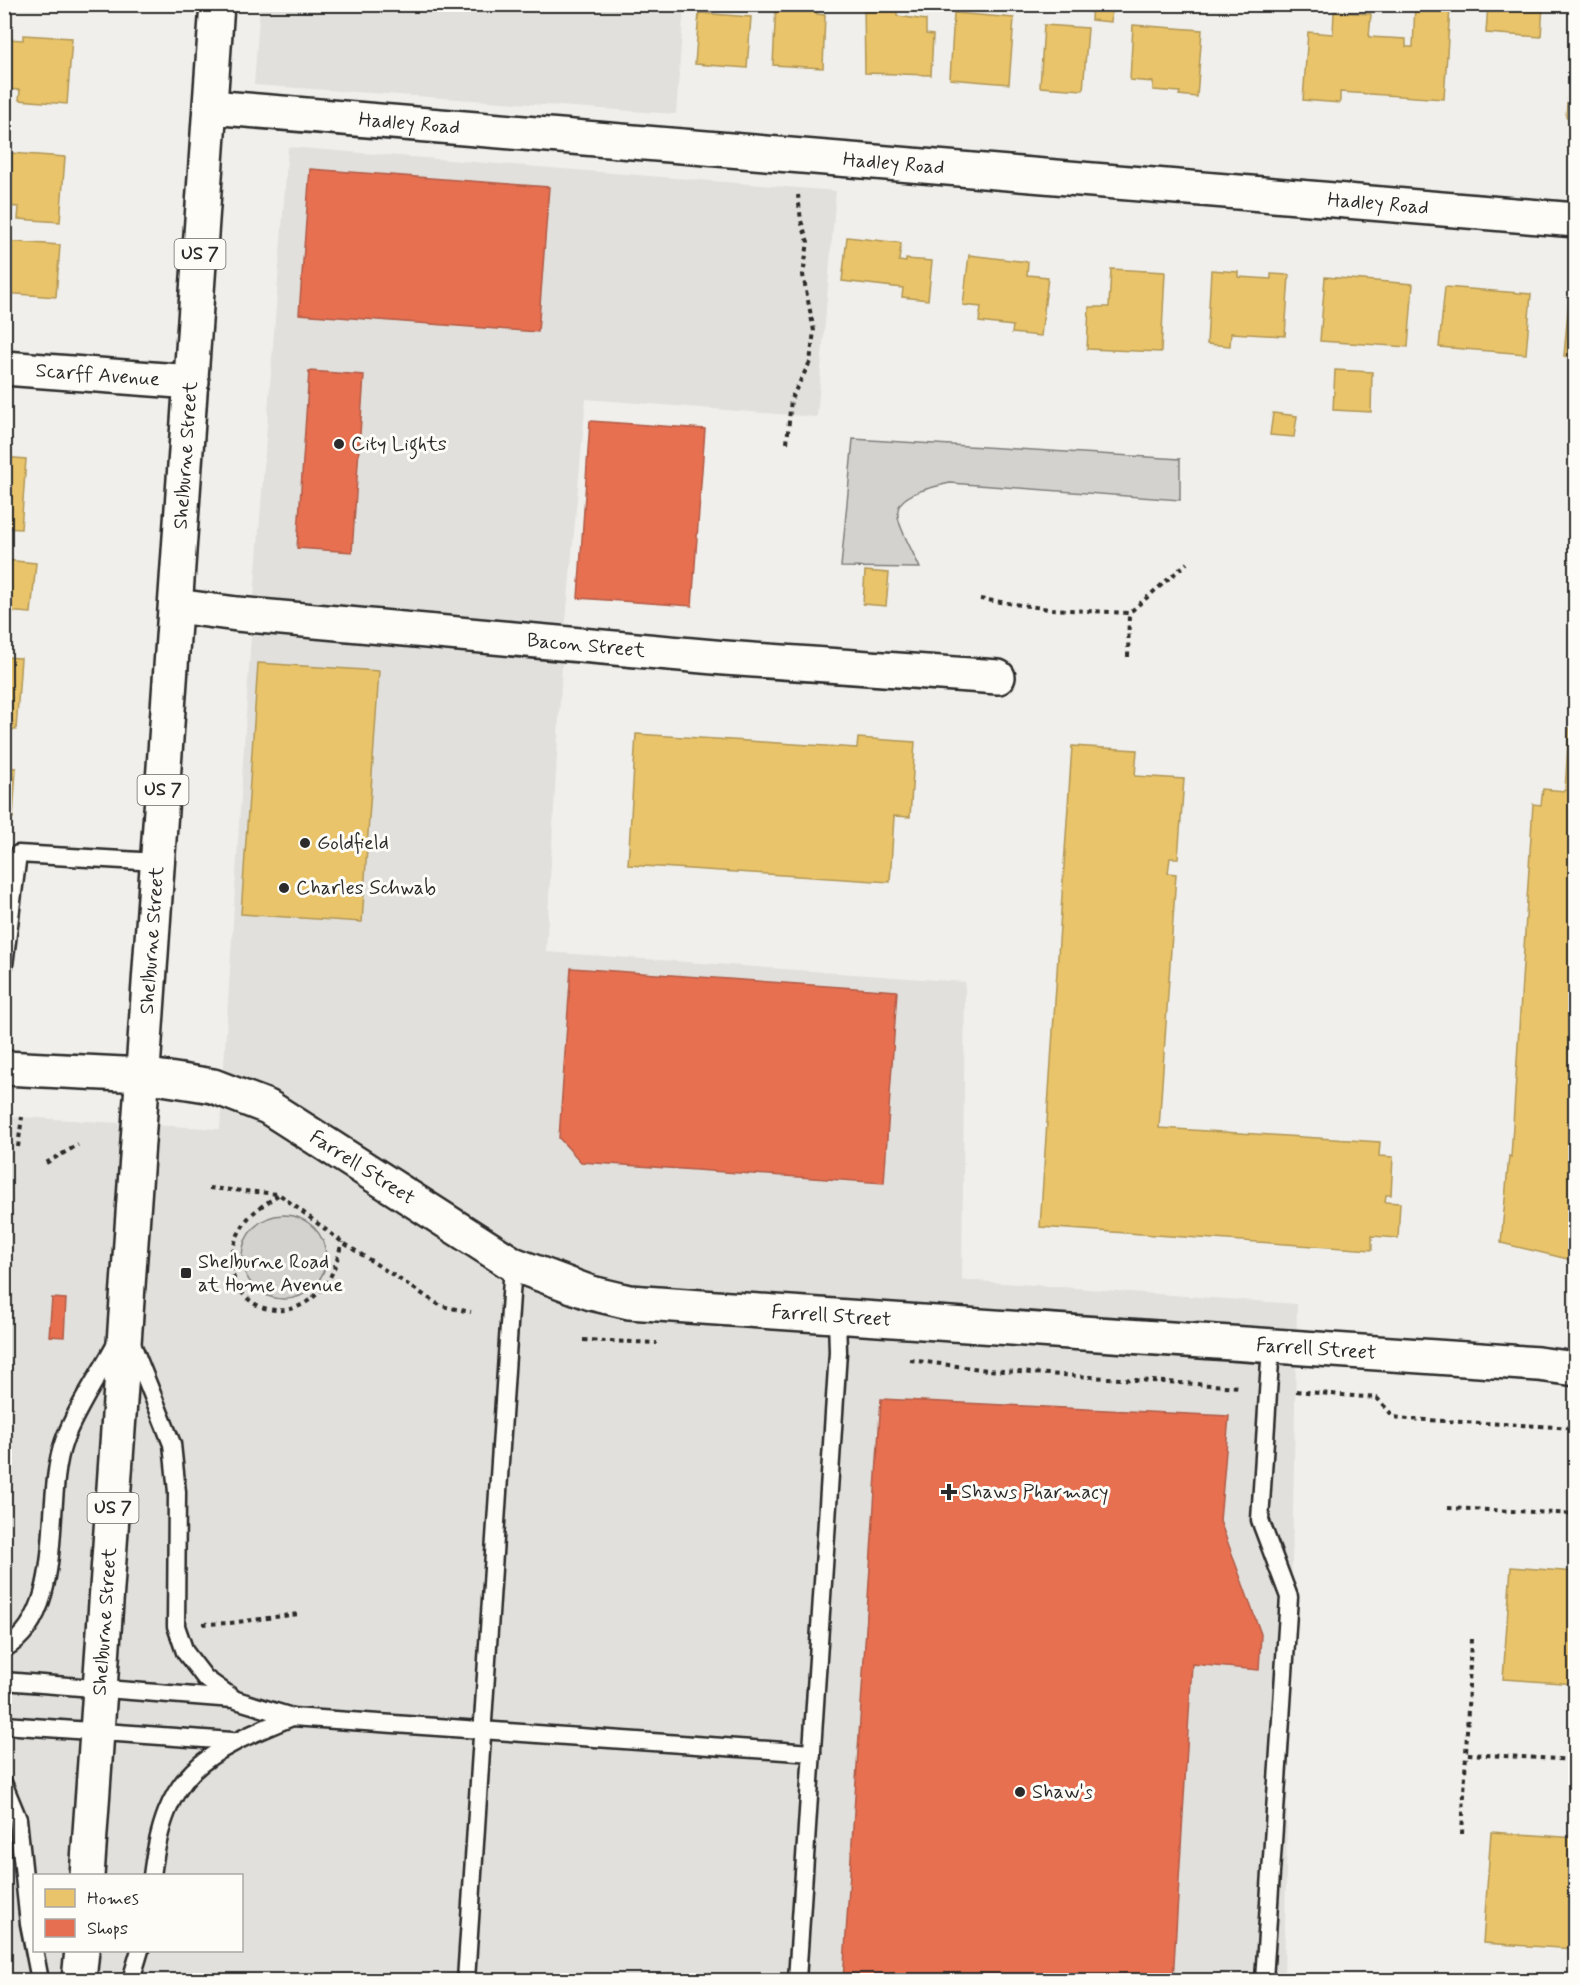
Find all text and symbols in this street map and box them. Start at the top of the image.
street label: Hadley Road [358,106,461,141]
street label: Hadley Road [842,146,945,181]
street label: Hadley Road [1326,186,1430,221]
road number: US 7 [174,239,226,269]
street label: Scarff Avenue [35,357,161,393]
street label: Shelburne Street [167,380,204,530]
place label: City Lights [351,431,447,460]
marker: City Lights [332,437,346,451]
street label: Bacon Street [526,627,647,664]
road number: US 7 [138,775,188,805]
place label: Goldfield [317,830,389,857]
marker: Goldfield [298,836,312,850]
street label: Shelburne Street [133,865,171,1015]
place label: Charles Schwab [296,875,436,902]
marker: Charles Schwab [277,881,291,895]
street label: Farrell Street [304,1124,420,1211]
place label: Shelburne Road at Home Avenue [198,1249,343,1299]
marker: Shelburne Road at Home Avenue [179,1266,193,1280]
street label: Farrell Street [770,1298,892,1333]
street label: Farrell Street [1255,1331,1377,1366]
place label: Shaws Pharmacy [961,1479,1108,1506]
marker: Shaws Pharmacy [942,1485,956,1499]
road number: US 7 [88,1493,138,1523]
street label: Shelburne Street [86,1546,123,1697]
place label: Shaw's [1032,1779,1093,1806]
marker: Shaw's [1013,1785,1027,1799]
legend [33,1874,243,1952]
text: Homes [87,1887,139,1911]
text: Shops [87,1917,128,1941]

